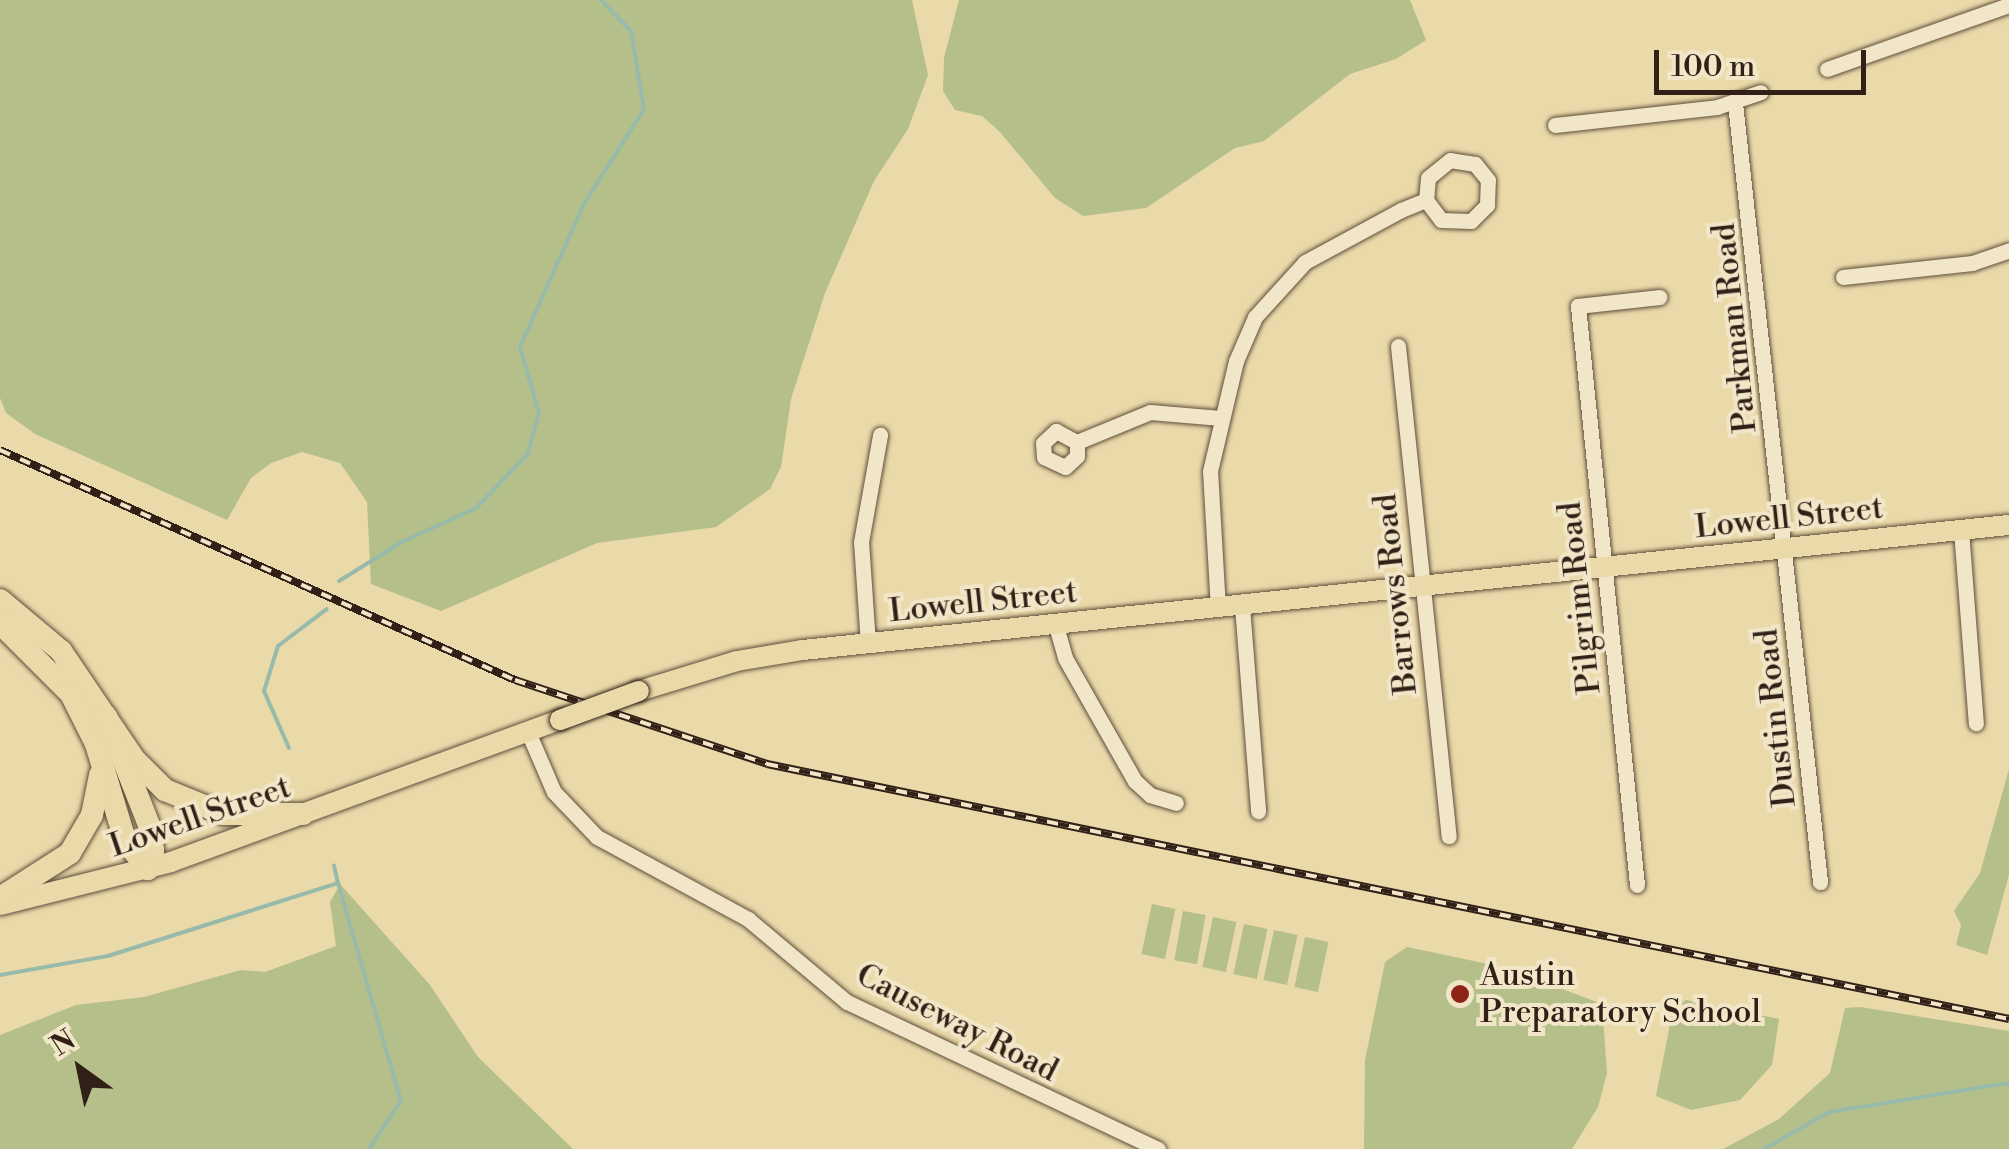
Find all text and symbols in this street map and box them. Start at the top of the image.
scale bar [1659,30,1872,92]
text: 100 m [1671,48,1755,86]
street label: Parkman Road [1705,221,1765,435]
street label: Lowell Street [1693,489,1885,547]
street label: Barrows Road [1366,492,1426,696]
street label: Pilgrim Road [1551,500,1609,696]
street label: Lowell Street [887,573,1079,631]
street label: Dustin Road [1748,627,1804,809]
street label: Lowell Street [104,768,296,866]
street label: Causeway Road [850,956,1064,1090]
place label: Austin Preparatory School [1480,957,1761,1032]
marker: Austin Preparatory School [1449,983,1471,1005]
north arrow [30,1019,130,1119]
text: N [45,1023,82,1064]

